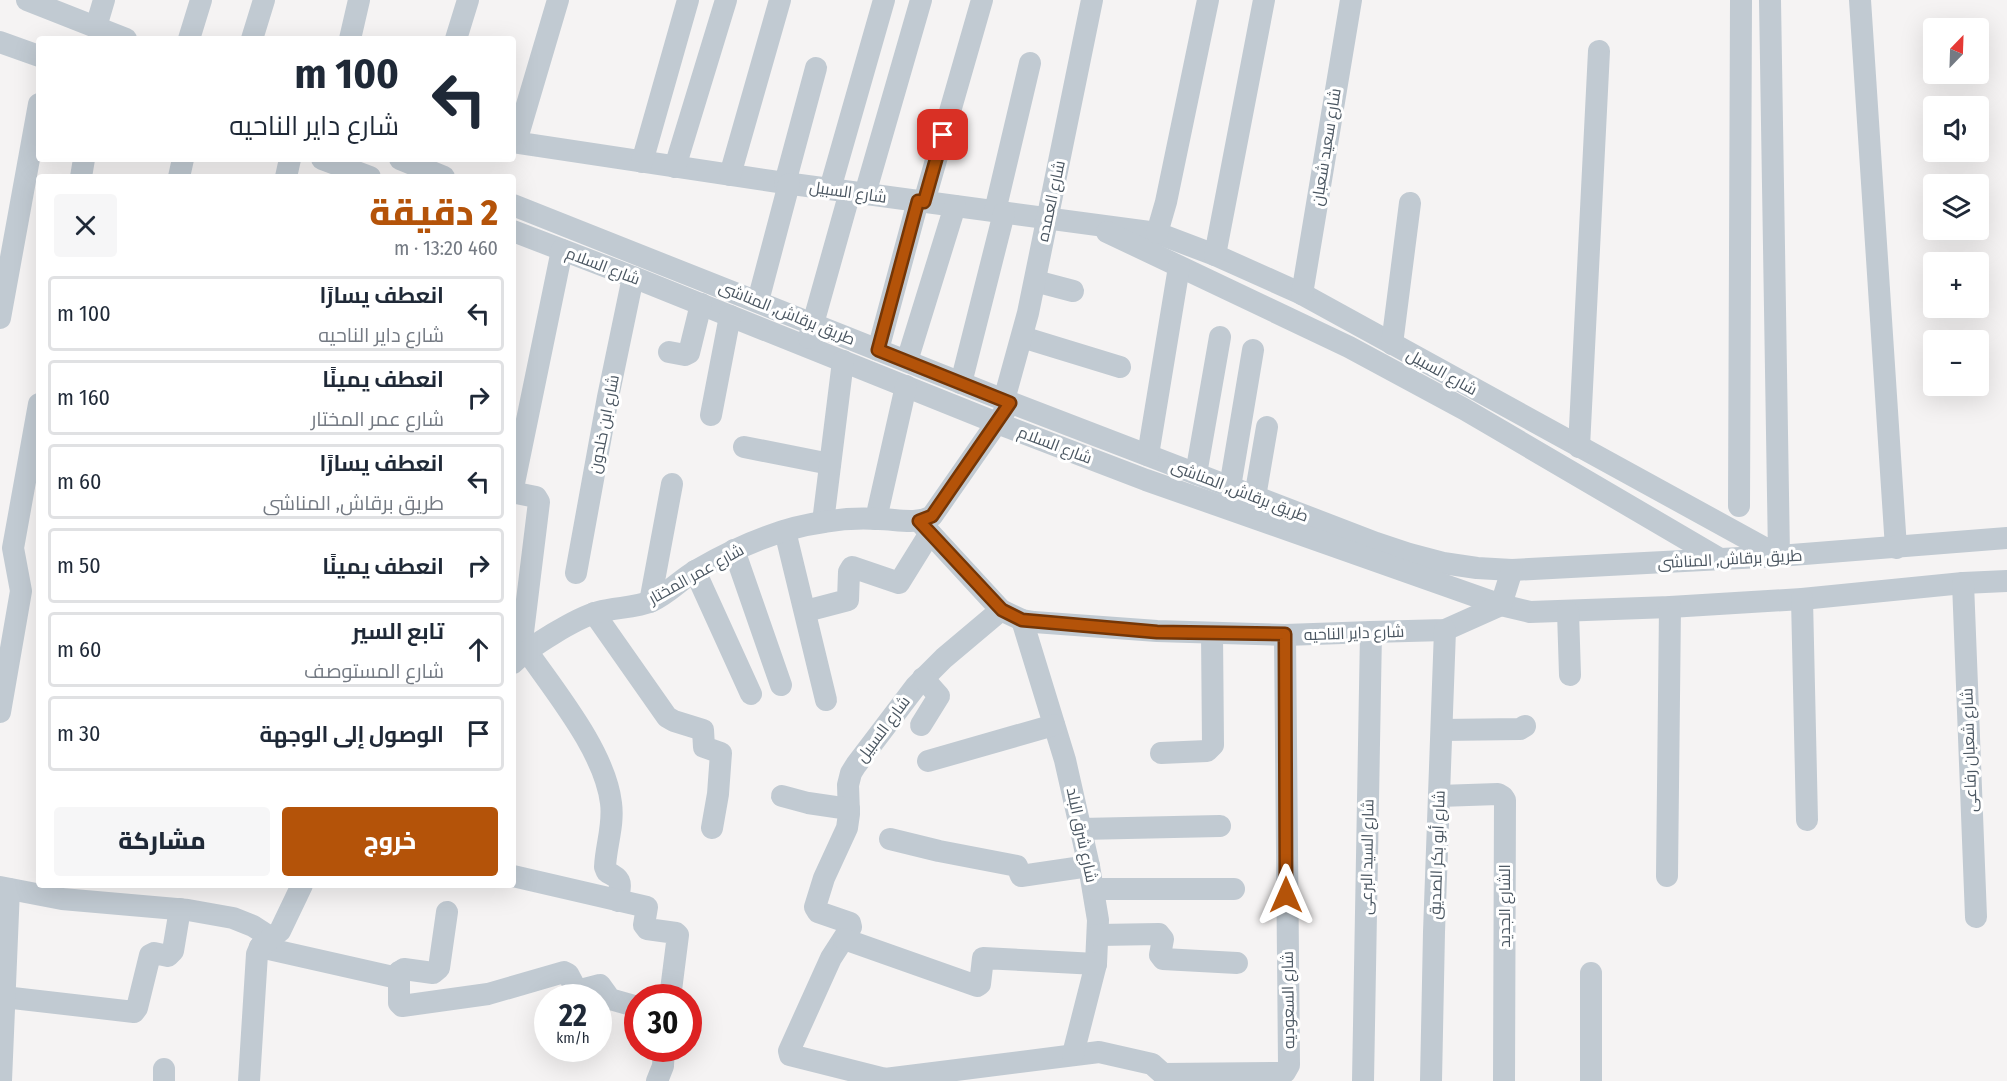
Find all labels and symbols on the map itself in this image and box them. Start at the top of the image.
north arrow [1923,18,1989,84]
street label: شارع سعيد شعبان [1307,87,1347,207]
pin [917,109,968,160]
street label: شارع العمده [1033,159,1071,244]
street label: شارع السبيل [808,177,888,209]
street label: شارع السلام [562,243,643,291]
street label: طريق برقاش, المناشى [716,277,858,350]
street label: شارع السبيل [1402,345,1481,401]
street label: شارع ابن خلدون [585,373,625,475]
street label: شارع السلام [1014,422,1095,470]
street label: طريق برقاش, المناشى [1169,456,1311,527]
street label: شارع عمر المختار [644,540,748,610]
street label: طريق برقاش, المناشى [1657,546,1803,573]
street label: شارع داير الناحيه [1303,622,1405,646]
street label: شارع شعبان رفاعى [1957,688,1983,812]
street label: شارع السبيل [852,692,916,767]
street label: شارع شرق البلد [1061,786,1101,885]
street label: شارع أبو بكر الصديق [1425,790,1451,920]
street label: شارع السيد البرعى [1356,799,1380,915]
position arrow [1254,863,1318,927]
street label: الشارع الجديد [1495,864,1516,948]
street label: شارع السعوديه [1278,951,1300,1049]
speed limit sign: 30 [624,984,702,1062]

